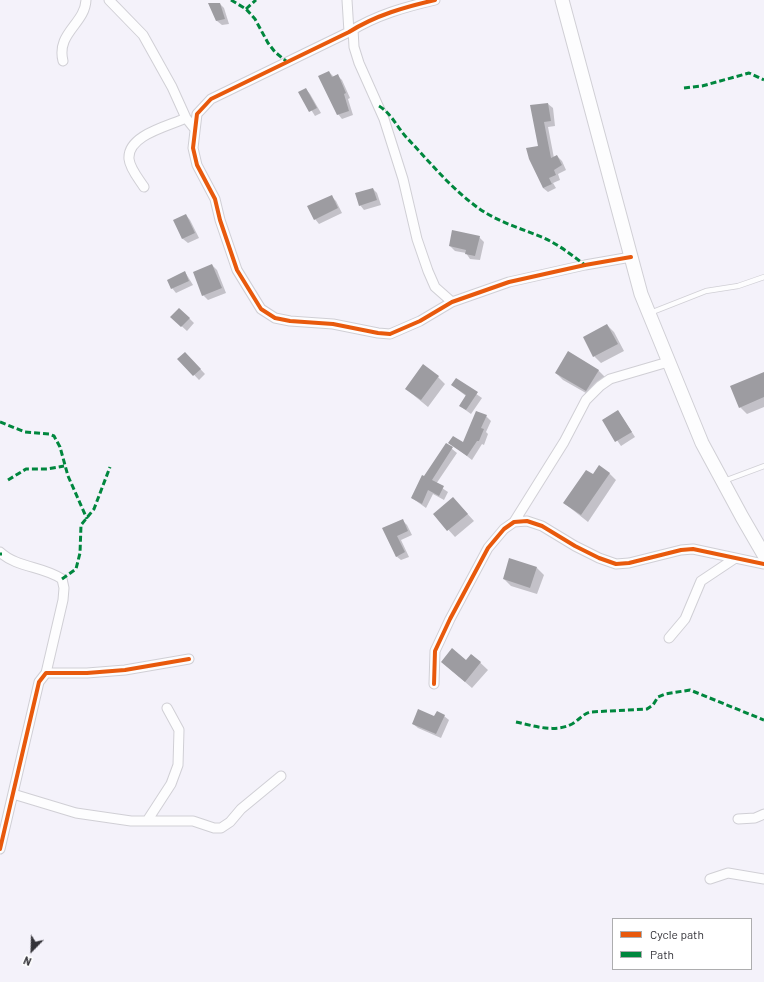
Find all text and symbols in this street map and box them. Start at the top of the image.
legend [612,918,752,970]
text: Cycle path [650,927,704,941]
north arrow [12,930,52,970]
text: Path [650,947,674,961]
text: N [21,954,33,969]

